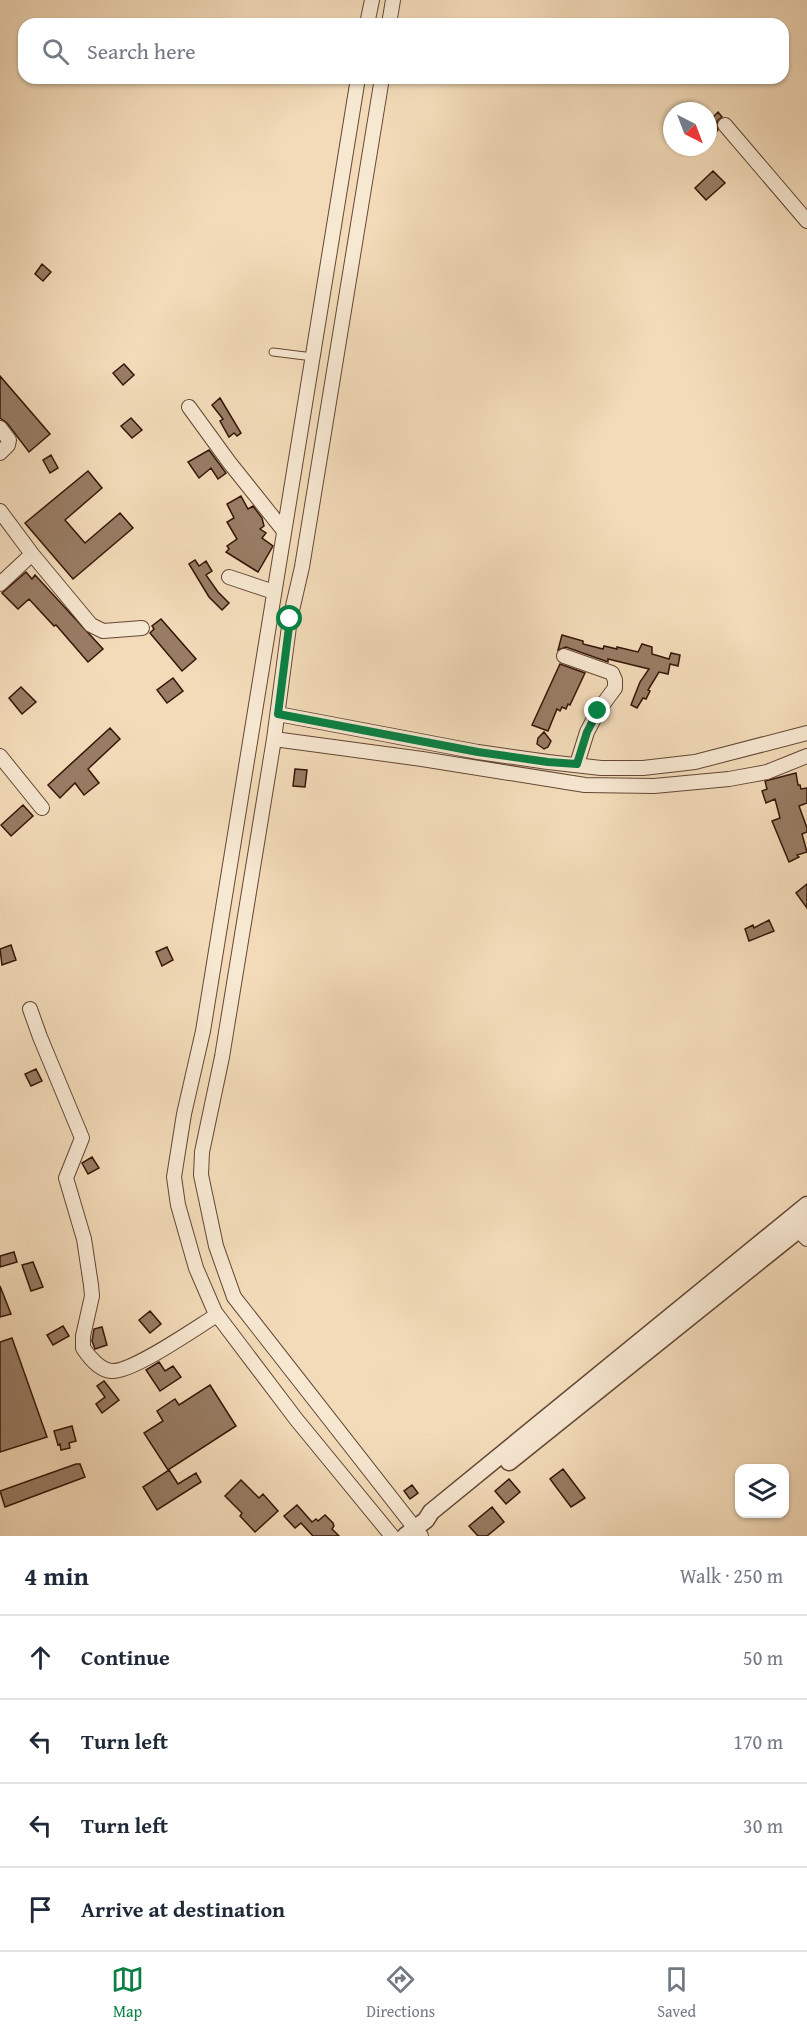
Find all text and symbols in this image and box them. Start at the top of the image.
search box [18,18,789,84]
icon: search [39,35,72,68]
text: Search here [87,35,196,67]
north arrow [663,102,717,156]
route start [276,605,302,631]
route end [584,697,610,723]
map controls [735,1464,789,1518]
button: layers [735,1464,789,1518]
text: 4 min [24,1556,89,1595]
text: Walk · 250 m [680,1561,783,1590]
icon: ahead [24,1641,57,1674]
text: Continue [81,1641,170,1673]
text: 50 m [743,1643,783,1672]
icon: left [24,1725,57,1758]
text: Turn left [81,1725,168,1757]
text: 170 m [733,1727,783,1756]
icon: left [24,1809,57,1842]
text: Turn left [81,1809,168,1841]
text: 30 m [743,1811,783,1840]
icon: arrive [24,1893,57,1926]
text: Arrive at destination [81,1893,285,1925]
tab: Map [111,1963,144,2023]
tab: Directions [366,1963,435,2023]
tab: Saved [657,1963,696,2023]

